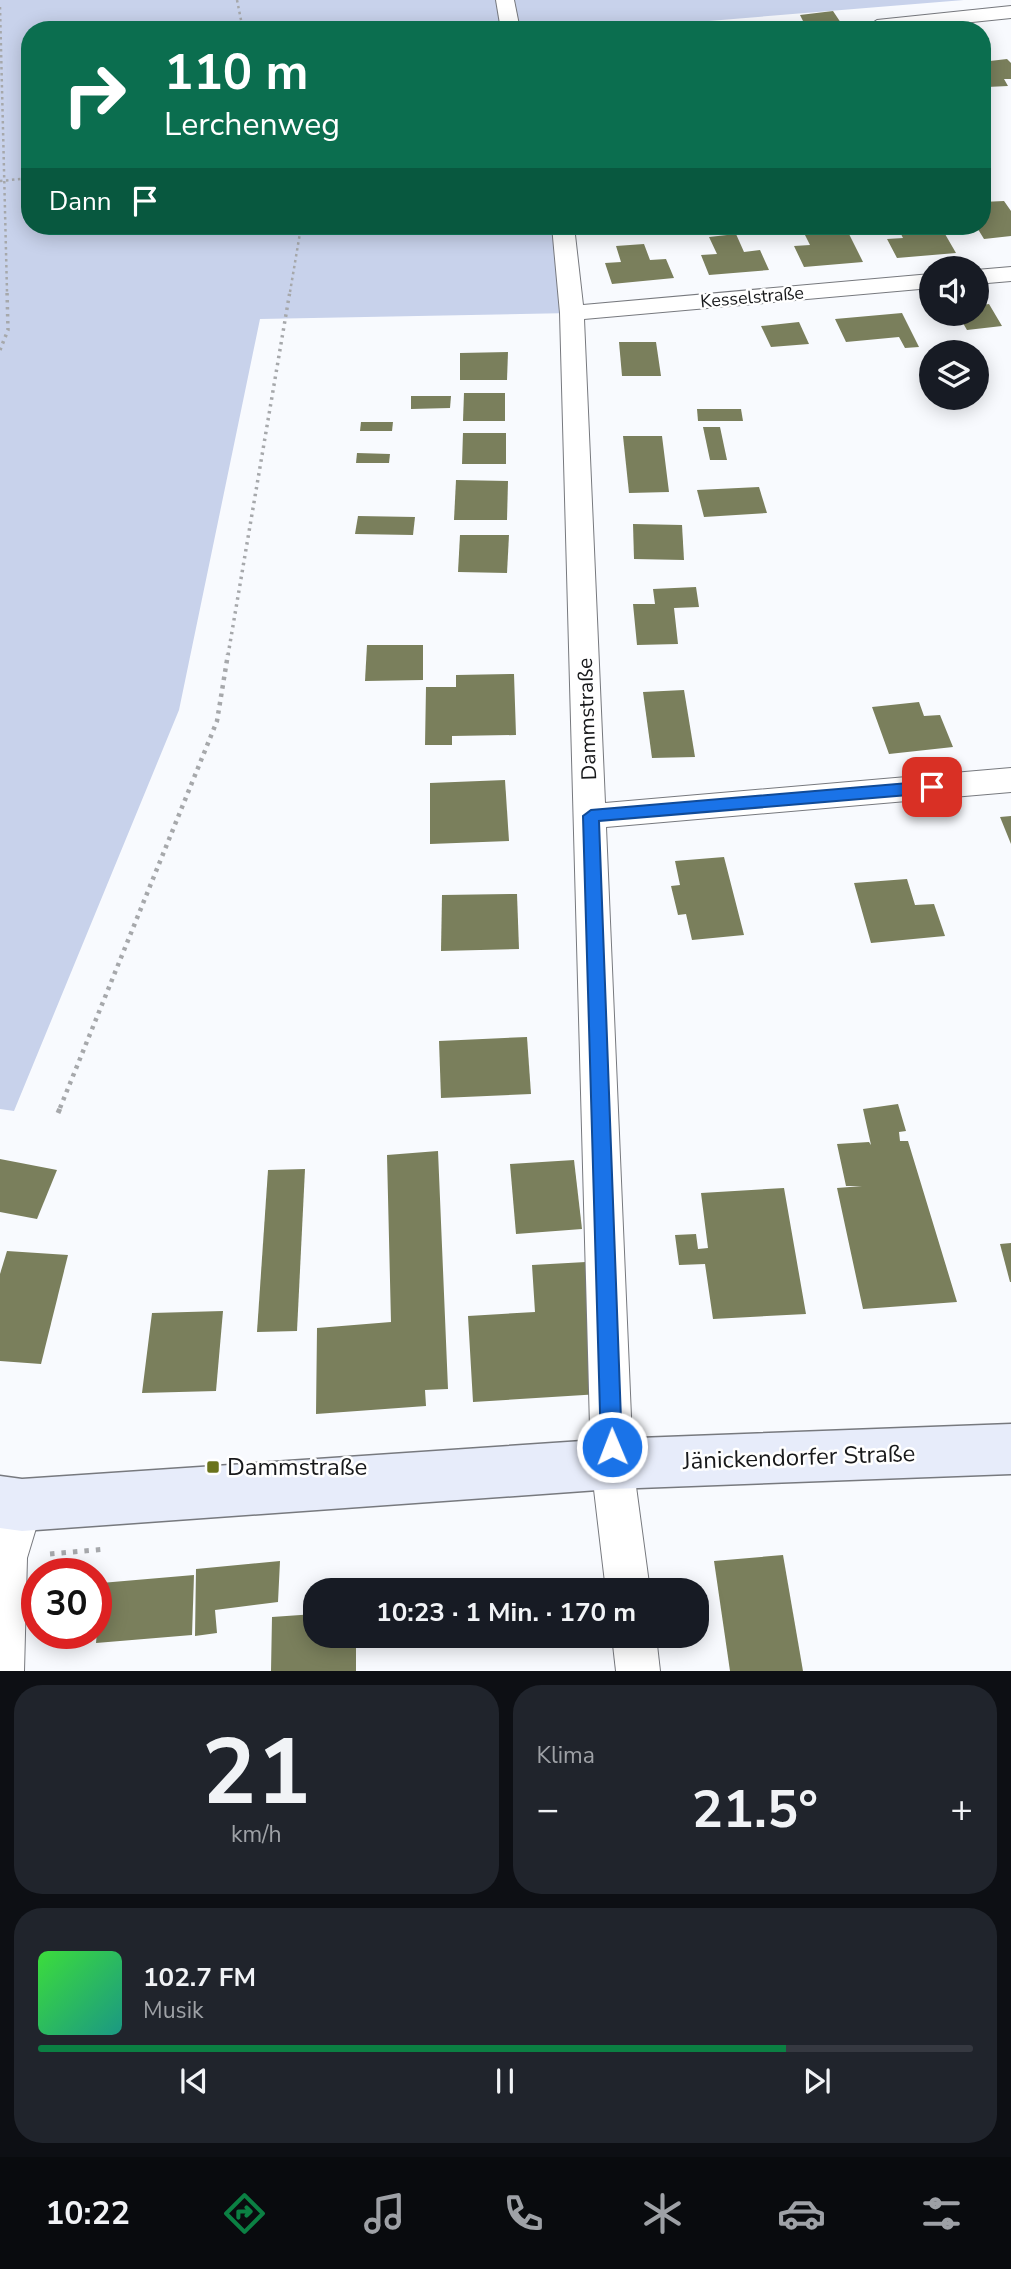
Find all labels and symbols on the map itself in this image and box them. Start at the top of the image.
street label: Kesselstraße [699,281,805,313]
street label: Dammstraße [571,657,603,781]
pin [902,757,962,817]
position arrow [575,1410,649,1484]
street label: Jänickendorfer Straße [681,1437,916,1477]
place label: Dammstraße [227,1451,367,1483]
marker: Dammstraße [205,1459,221,1475]
speed limit sign: 30 [21,1558,112,1649]

